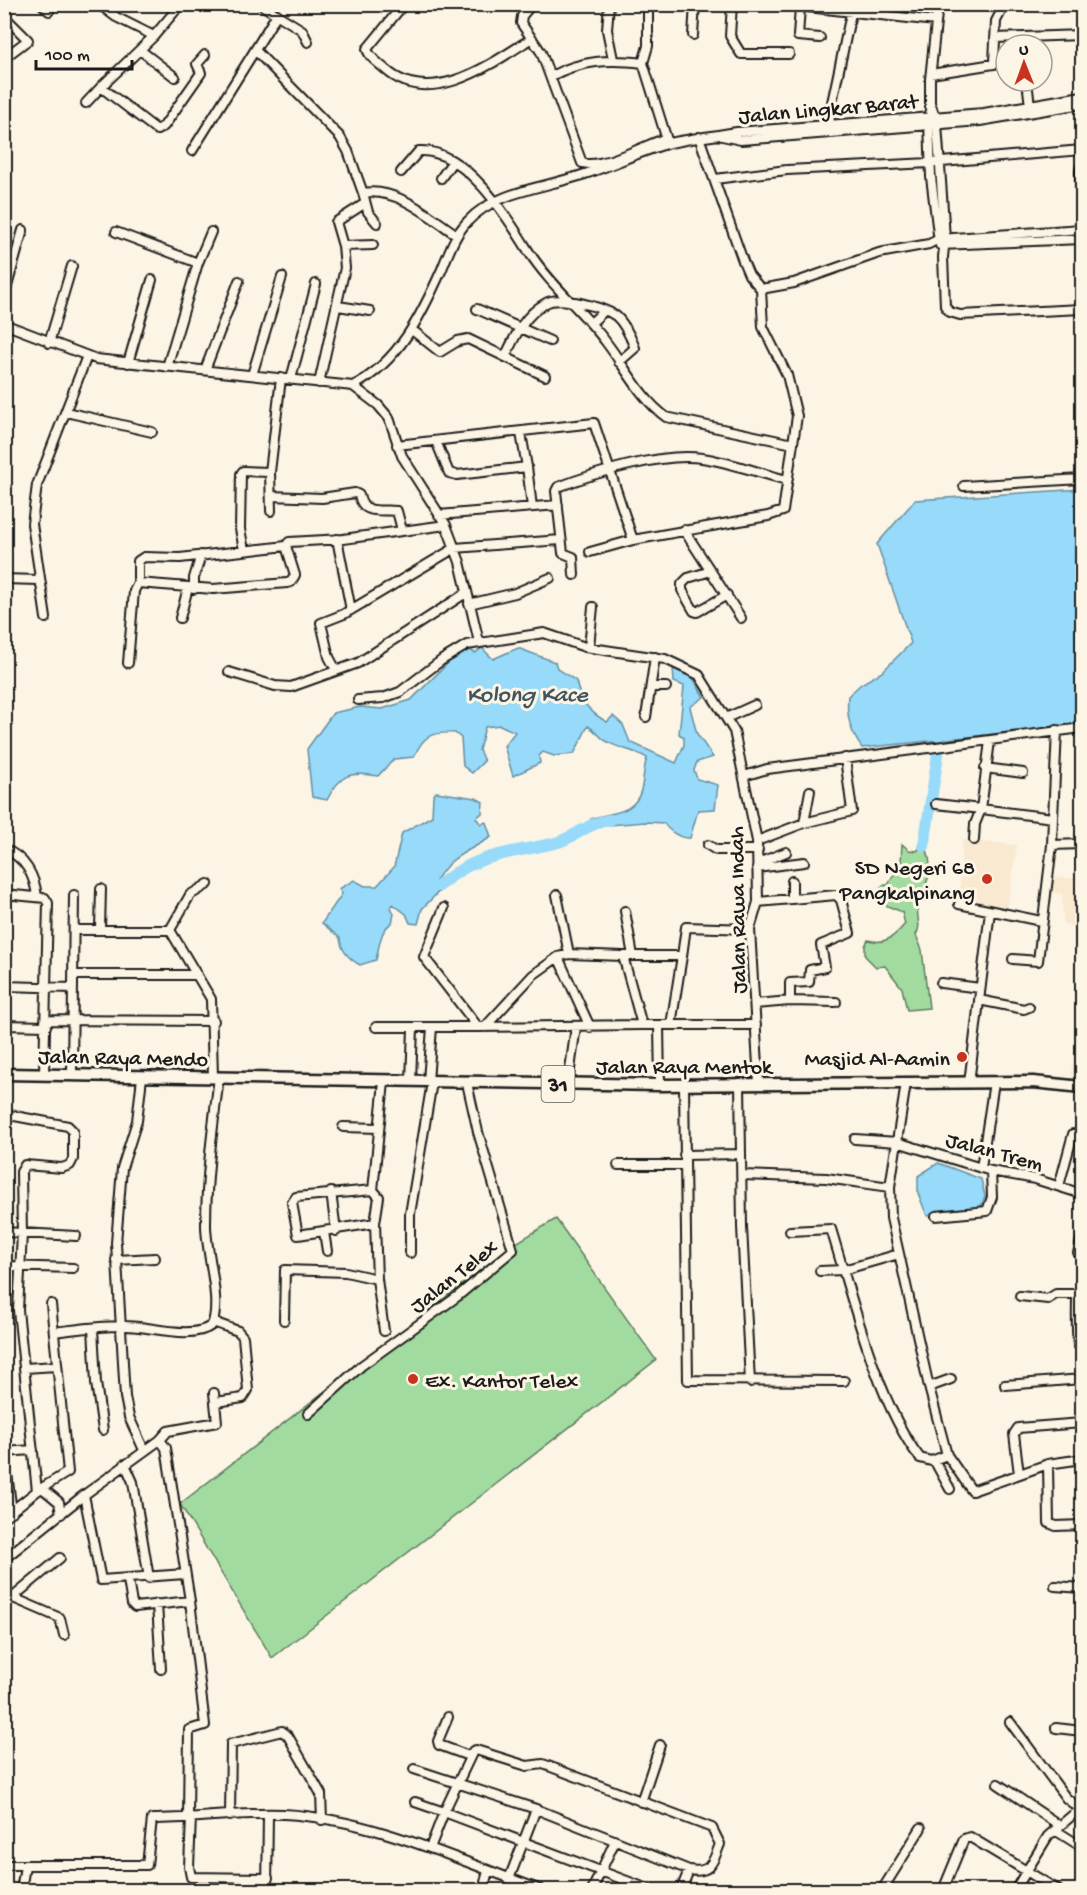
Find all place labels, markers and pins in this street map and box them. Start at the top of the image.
place label: SD Negeri 68 Pangkalpinang [839,857,975,908]
marker: SD Negeri 68 Pangkalpinang [980,872,994,886]
place label: Masjid Al-Aamin [804,1048,951,1074]
marker: Masjid Al-Aamin [955,1050,969,1064]
place label: Ex. Kantor Telex [425,1370,579,1396]
marker: Ex. Kantor Telex [406,1372,420,1386]

